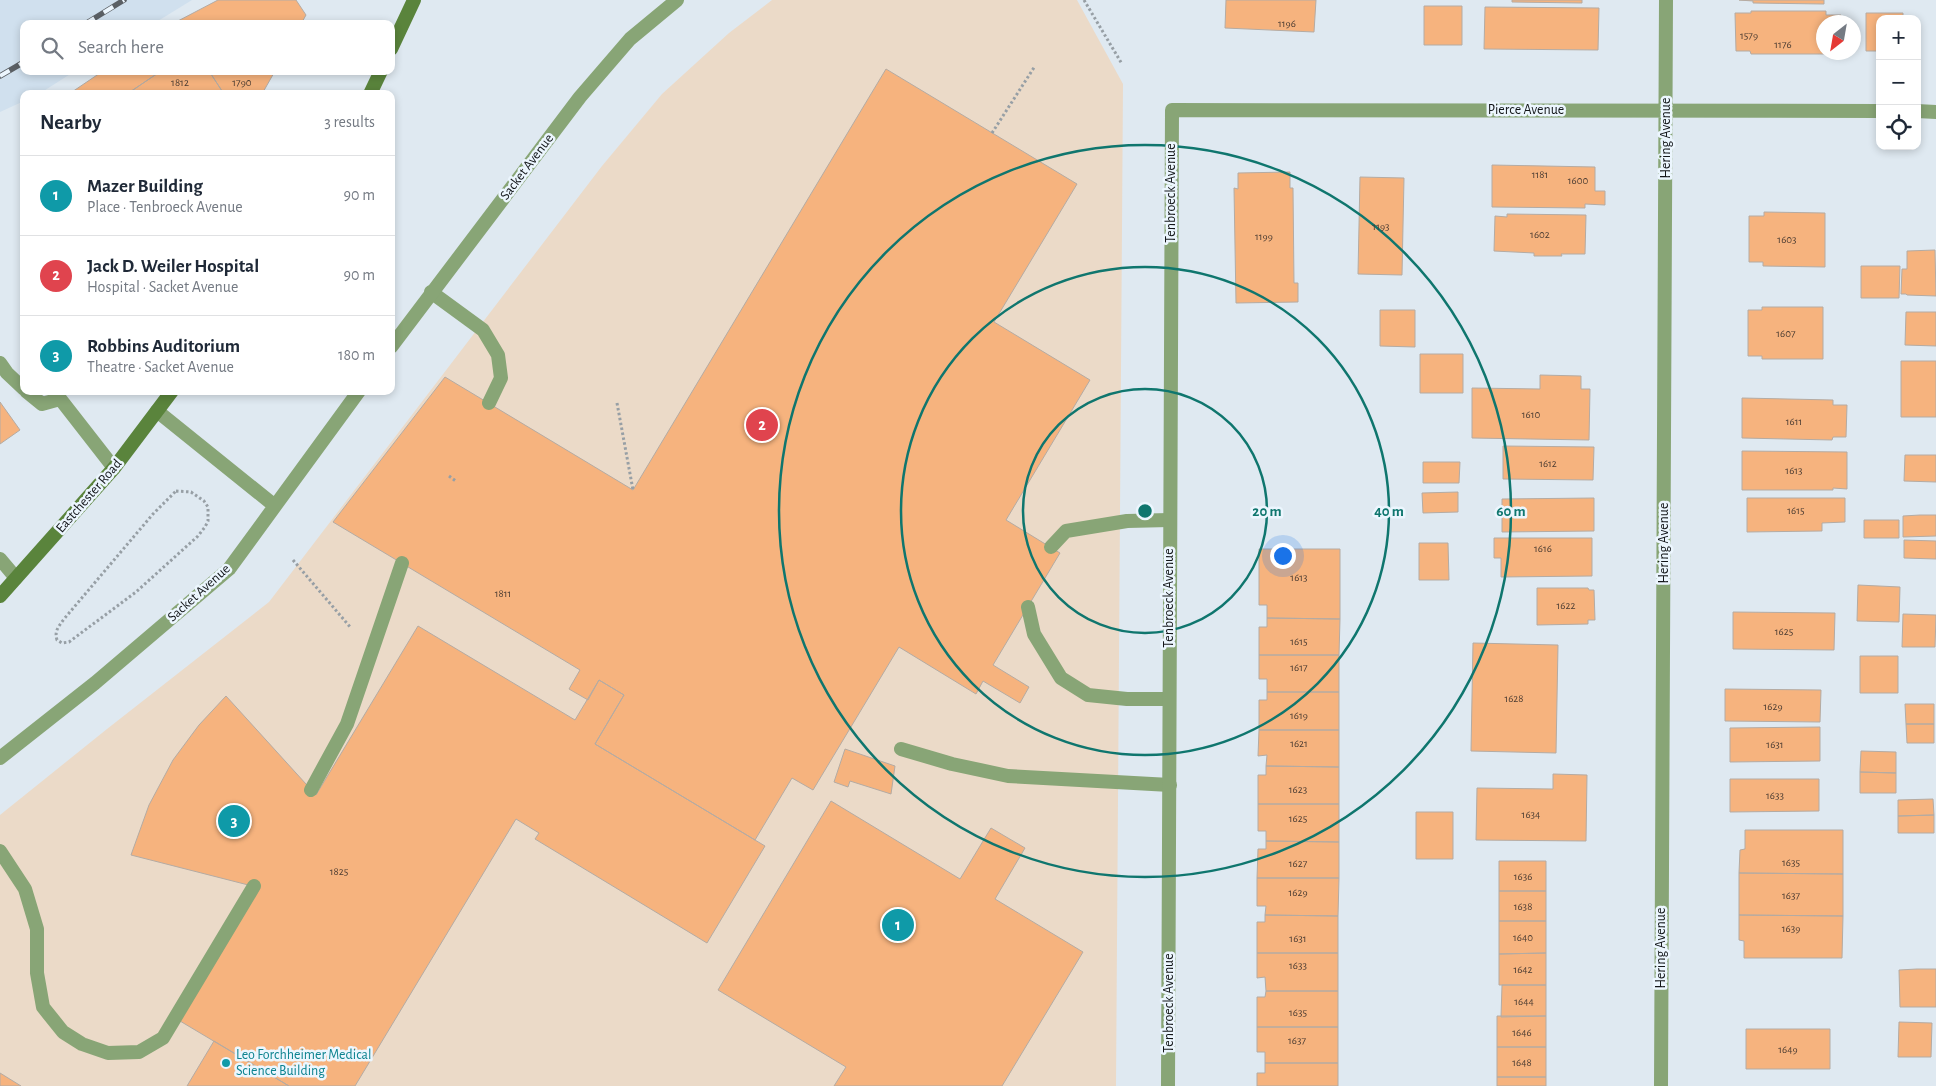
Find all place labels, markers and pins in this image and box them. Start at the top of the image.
pin: 2 [746,406,778,444]
centre of rings [1136,502,1154,520]
pin: 3 [218,802,250,840]
pin: 1 [882,906,914,944]
place label: Leo Forchheimer Medical Science Building [236,1048,371,1078]
marker: Leo Forchheimer Medical Science Building [220,1057,232,1069]

